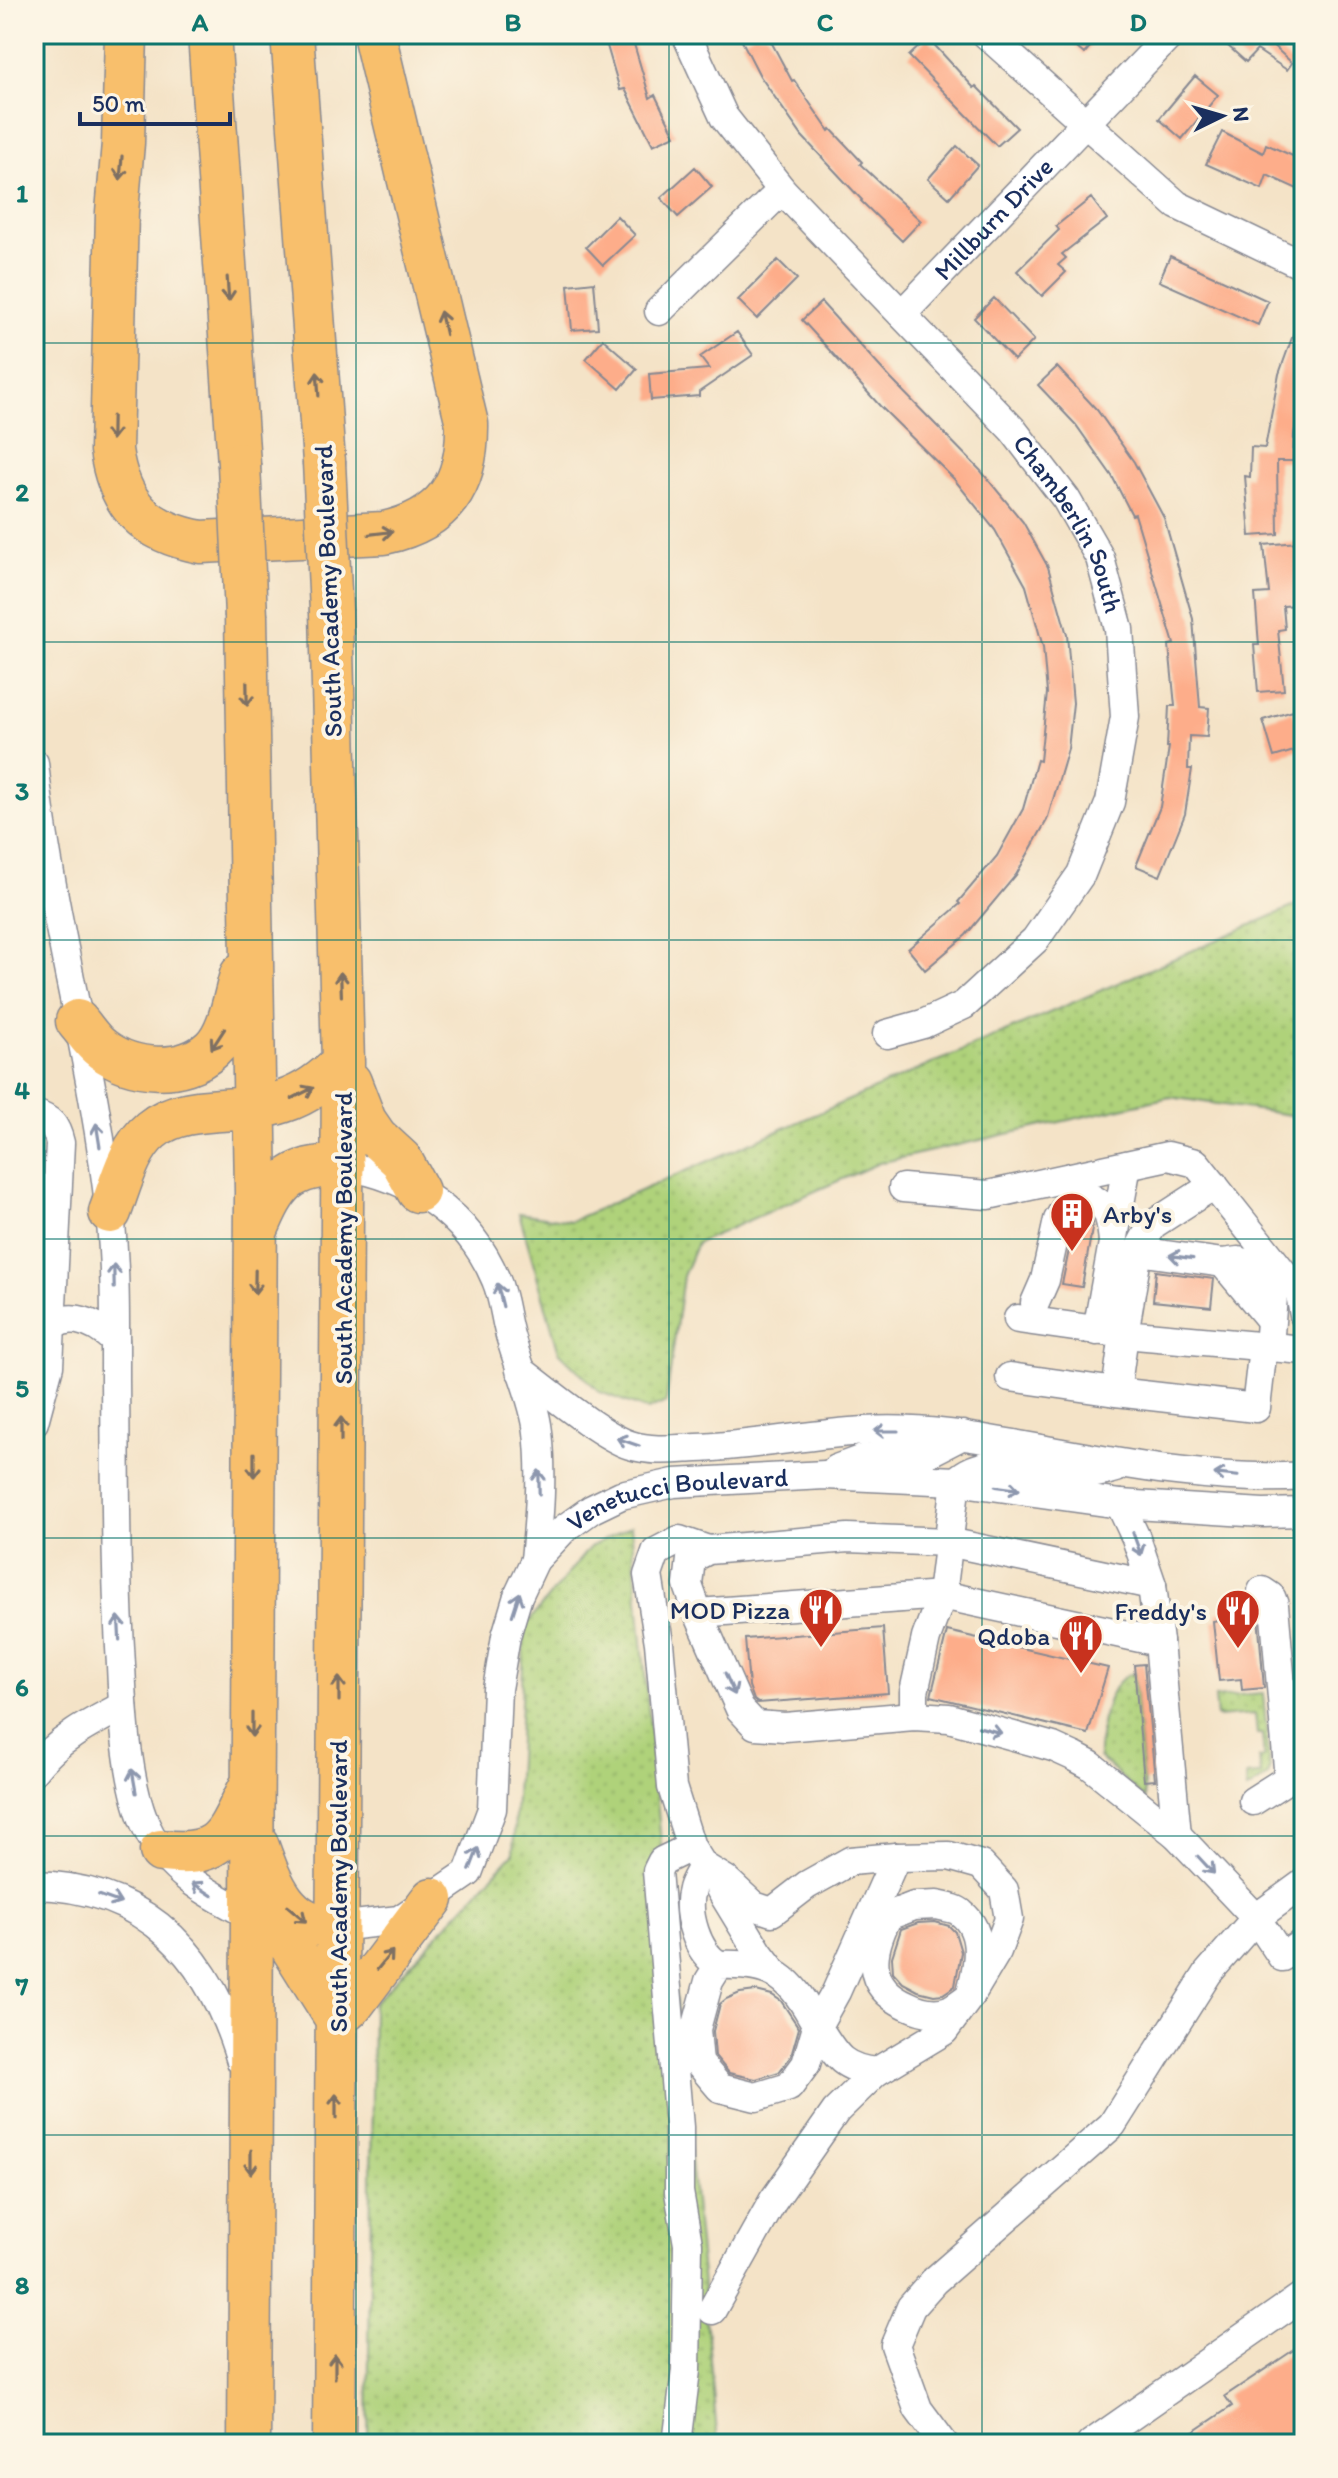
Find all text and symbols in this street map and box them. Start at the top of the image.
text: A [191,6,209,38]
text: B [505,6,522,38]
text: C [817,6,834,38]
text: D [1129,6,1147,38]
scale bar [80,76,230,126]
north arrow [1182,76,1262,156]
text: 50 m [92,89,145,118]
text: N [1227,106,1256,123]
street label: Millburn Drive [927,151,1060,287]
one-way arrow [113,154,128,181]
text: 1 [16,177,28,209]
one-way arrow [220,275,235,302]
one-way arrow [434,311,449,336]
one-way arrow [310,371,325,398]
one-way arrow [104,414,119,441]
street label: Chamberlin South [1006,428,1130,616]
street label: South Academy Boulevard [307,443,349,738]
text: 2 [15,476,29,508]
one-way arrow [367,525,394,540]
one-way arrow [239,680,255,707]
text: 3 [15,775,29,807]
one-way arrow [334,971,349,998]
one-way arrow [209,1027,226,1049]
text: 4 [14,1074,30,1106]
one-way arrow [291,1085,314,1100]
street label: South Academy Boulevard [327,1091,359,1384]
one-way arrow [90,1123,105,1148]
building icon: Arby's [1048,1190,1096,1253]
place label: Arby's [1103,1198,1172,1230]
one-way arrow [1169,1249,1194,1264]
one-way arrow [106,1263,122,1290]
one-way arrow [247,1268,262,1295]
one-way arrow [492,1283,507,1308]
text: 5 [15,1372,29,1404]
one-way arrow [334,1416,349,1443]
one-way arrow [873,1423,900,1439]
one-way arrow [616,1434,641,1449]
one-way arrow [246,1451,261,1478]
street label: Venetucci Boulevard [560,1461,789,1538]
one-way arrow [1213,1467,1240,1482]
one-way arrow [531,1469,547,1496]
one-way arrow [995,1481,1020,1496]
one-way arrow [1131,1531,1146,1556]
restaurant icon: MOD Pizza [797,1586,845,1649]
restaurant icon: Freddy's [1214,1587,1262,1650]
one-way arrow [509,1592,524,1617]
place label: MOD Pizza [670,1594,790,1626]
place label: Freddy's [1114,1595,1207,1627]
restaurant icon: Qdoba [1057,1612,1105,1675]
one-way arrow [111,1615,126,1642]
place label: Qdoba [977,1620,1050,1652]
text: 6 [15,1671,29,1703]
one-way arrow [723,1672,738,1696]
one-way arrow [331,1676,347,1703]
one-way arrow [244,1711,260,1738]
one-way arrow [976,1723,1002,1738]
street label: South Academy Boulevard [322,1739,354,2032]
one-way arrow [126,1769,141,1794]
one-way arrow [468,1847,482,1872]
one-way arrow [1196,1855,1214,1875]
one-way arrow [191,1881,214,1897]
one-way arrow [97,1892,122,1907]
one-way arrow [287,1904,308,1922]
one-way arrow [377,1950,394,1971]
text: 7 [15,1970,29,2002]
one-way arrow [328,2093,344,2120]
one-way arrow [243,2148,259,2175]
text: 8 [15,2269,29,2301]
one-way arrow [327,2353,343,2380]

